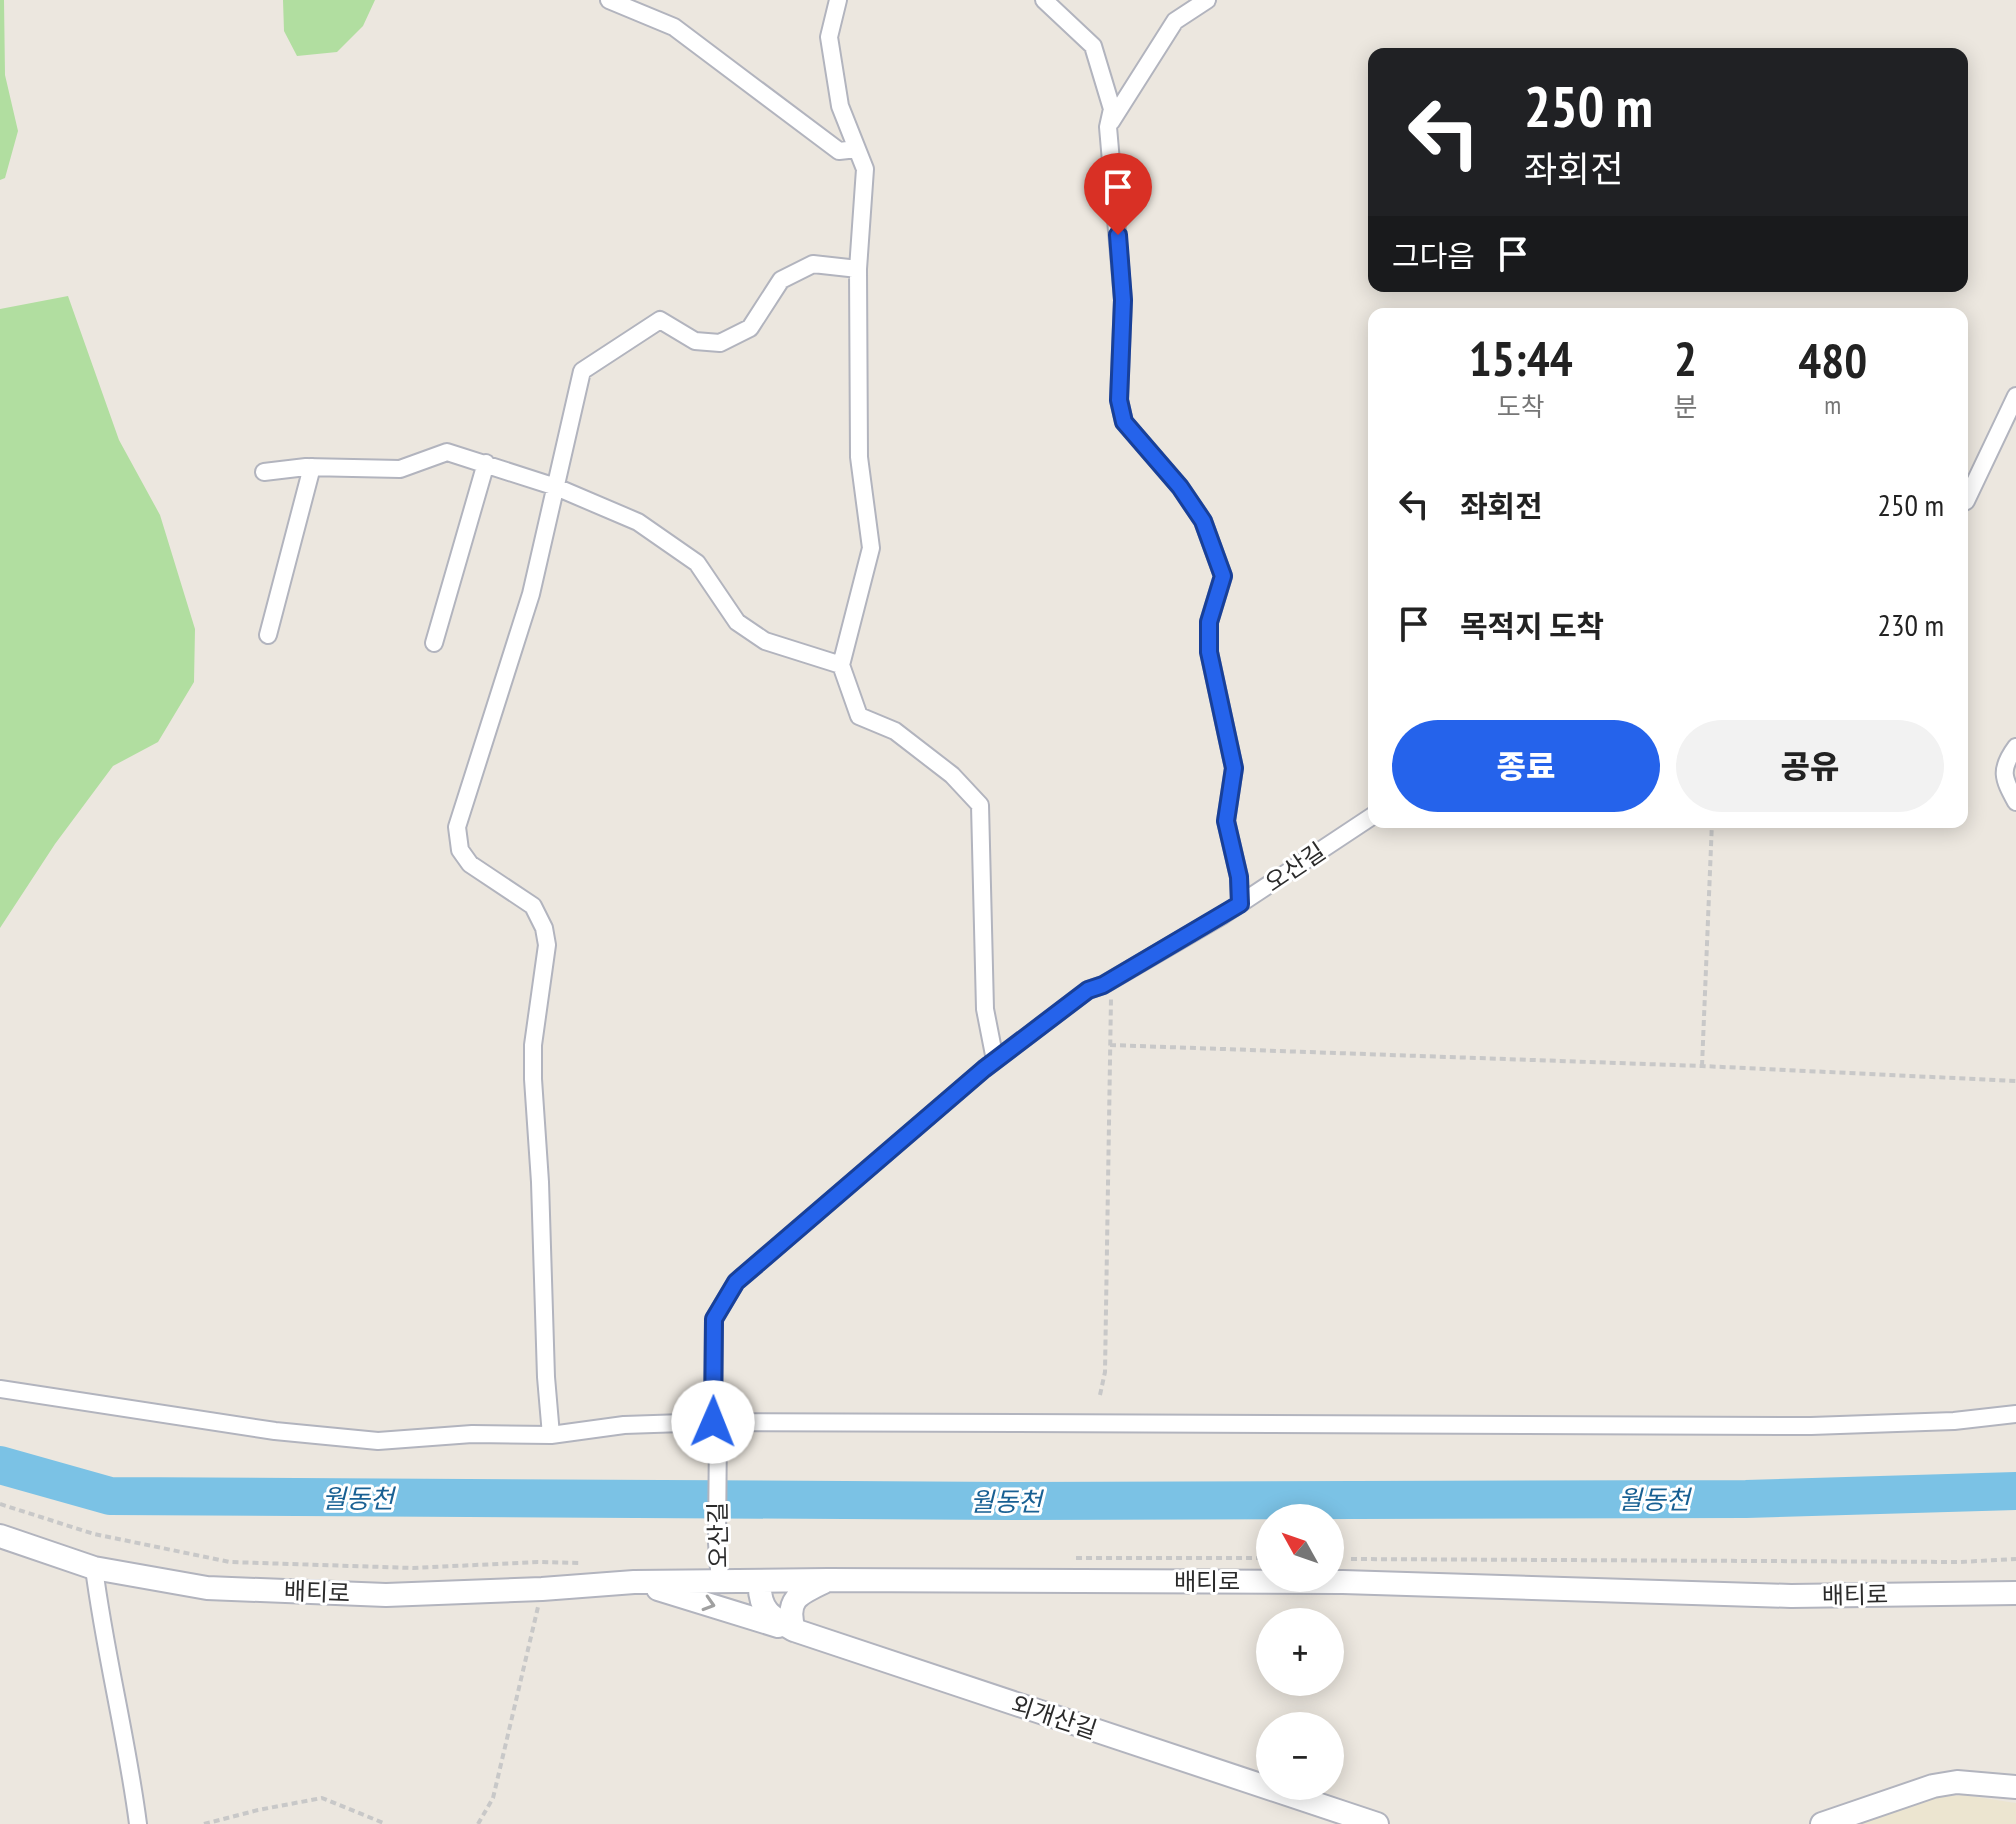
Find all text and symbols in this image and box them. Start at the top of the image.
text: 250 m [1524,70,1653,142]
icon: left [1392,80,1496,184]
text: 좌회전 [1524,145,1623,192]
pin [1084,153,1152,235]
icon: arrive [1096,165,1140,209]
icon: arrive [1491,232,1535,276]
text: 그다음 [1392,236,1475,275]
text: 15:44 [1469,327,1573,389]
text: 2 [1674,327,1697,389]
text: 480 [1798,329,1867,391]
text: m [1824,388,1841,421]
text: 도착 [1497,390,1545,423]
text: 분 [1674,390,1697,423]
icon: left [1392,482,1436,526]
text: 250 m [1878,485,1944,524]
text: 좌회전 [1460,486,1543,525]
icon: arrive [1392,602,1436,646]
text: 230 m [1878,605,1944,644]
text: 목적지 도착 [1460,606,1604,645]
button: 종료 [1392,720,1660,812]
button: 공유 [1676,720,1944,812]
street label: 오산길 [1259,836,1331,898]
position arrow [671,1380,755,1464]
water label: 월동천 [322,1482,397,1515]
water label: 월동천 [1618,1483,1693,1516]
water label: 월동천 [970,1485,1045,1518]
street label: 오산길 [702,1502,734,1568]
north arrow [1256,1504,1344,1592]
map controls [1256,1504,1344,1800]
street label: 배티로 [1174,1566,1240,1597]
street label: 배티로 [283,1575,351,1609]
street label: 배티로 [1822,1579,1888,1611]
one-way arrow [701,1595,715,1611]
button: + [1256,1608,1344,1696]
street label: 외개산길 [1007,1689,1101,1745]
button: − [1256,1712,1344,1800]

